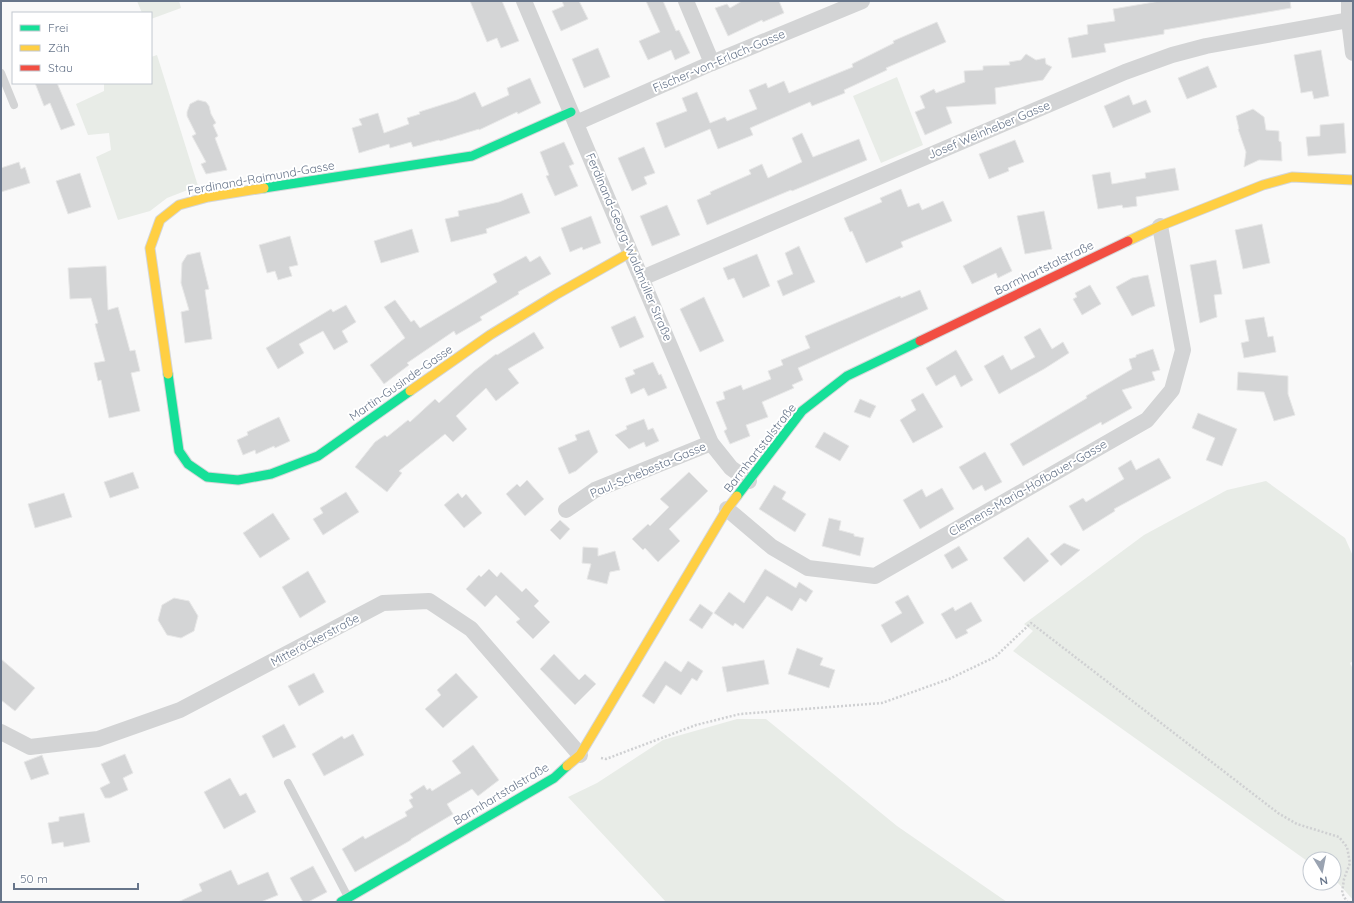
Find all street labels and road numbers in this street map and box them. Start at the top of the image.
street label: Fischer-von-Erlach-Gasse [650,26,787,95]
street label: Josef Weinheber Gasse [925,97,1052,162]
street label: Ferdinand-Georg-Waldmüller Straße [583,151,676,343]
street label: Ferdinand-Raimund-Gasse [186,157,336,198]
street label: Barmhartstalstraße [992,237,1096,298]
street label: Martin-Gusinde-Gasse [346,341,456,424]
street label: Barmhartstalstraße [720,400,799,495]
street label: Clemens-Maria-Hofbauer-Gasse [946,436,1110,539]
street label: Paul-Schebesta-Gasse [588,438,708,501]
street label: Mitteräckerstraße [268,610,362,669]
street label: Barmhartstalstraße [450,759,551,828]

